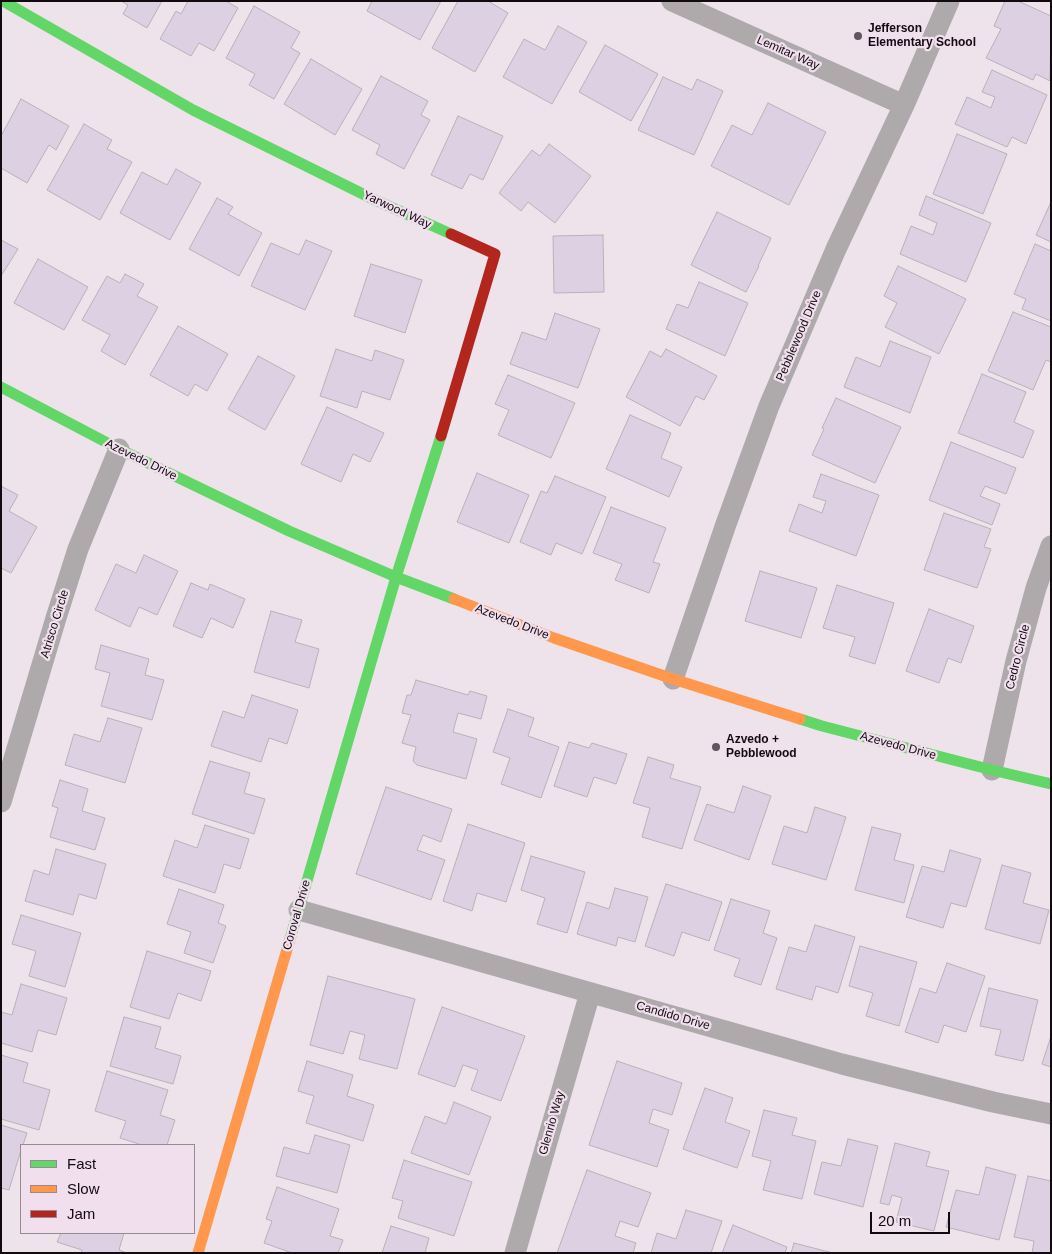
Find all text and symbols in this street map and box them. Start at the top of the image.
place label: Jefferson Elementary School [868,22,976,50]
marker: Jefferson Elementary School [852,30,864,42]
street label: Lemitar Way [755,33,821,73]
street label: Yarwood Way [361,188,433,232]
street label: Pebblewood Drive [773,288,825,384]
street label: Azevedo Drive [103,436,179,484]
street label: Atrisco Circle [38,588,72,660]
street label: Azevedo Drive [473,601,551,643]
street label: Cedro Circle [1003,623,1033,691]
street label: Azevedo Drive [858,729,938,763]
place label: Azvedo + Pebblewood [726,733,797,761]
marker: Azvedo + Pebblewood [710,741,722,753]
street label: Coroval Drive [280,878,314,952]
street label: Candido Drive [634,999,712,1033]
street label: Glenrio Way [536,1089,568,1157]
legend [20,1144,195,1234]
text: Fast [67,1155,96,1172]
text: Slow [67,1180,100,1197]
scale bar [872,1202,952,1234]
text: Jam [67,1205,95,1222]
text: 20 m [878,1212,911,1229]

